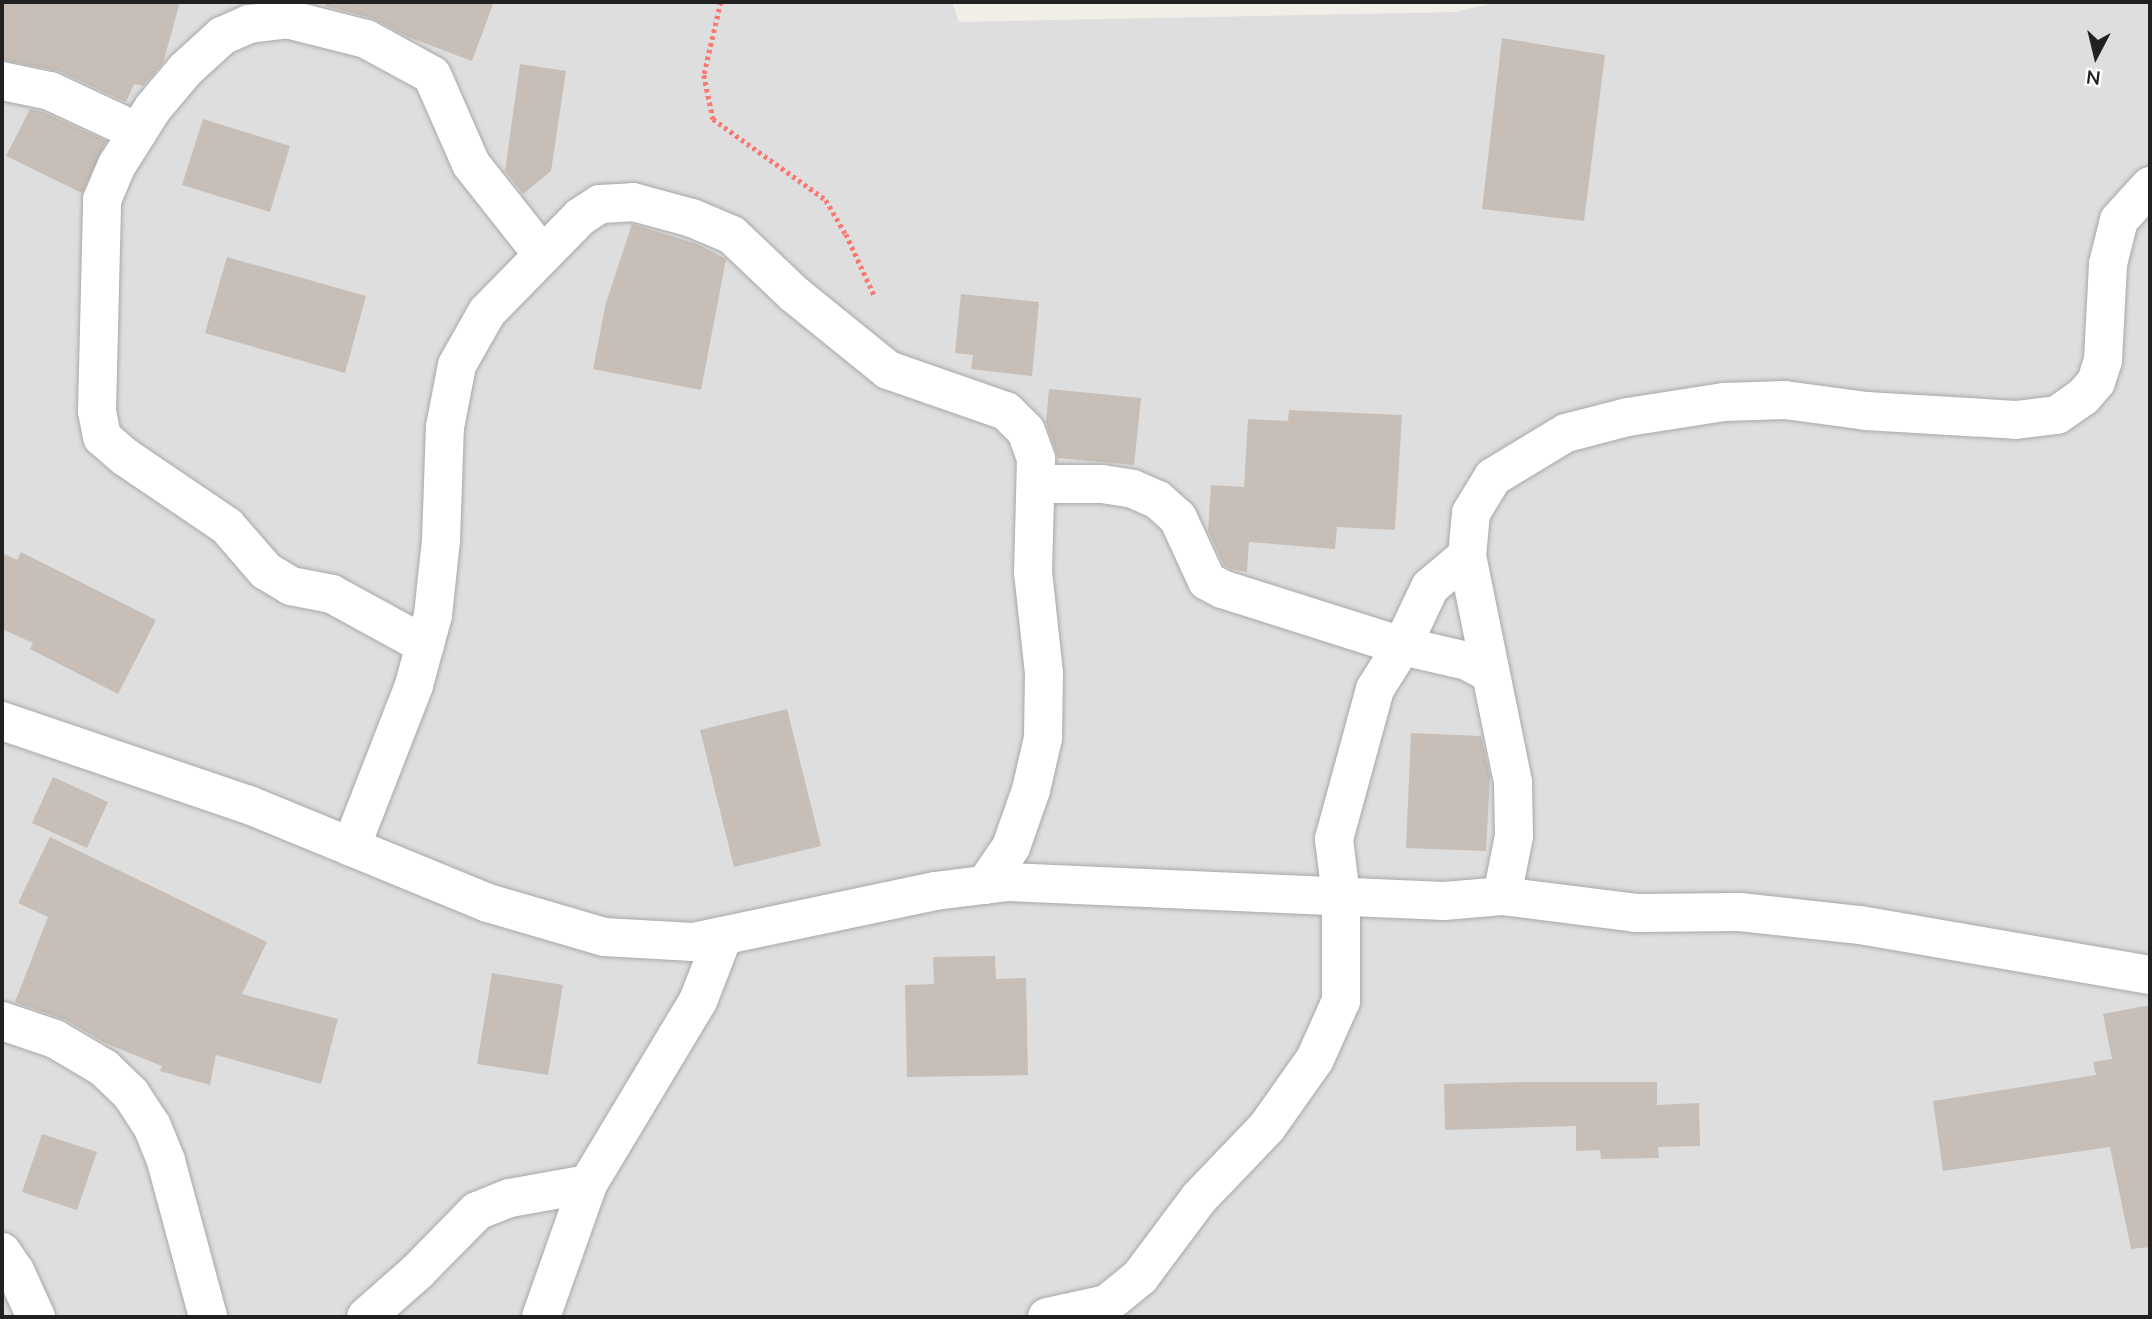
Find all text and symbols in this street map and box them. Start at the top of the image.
north arrow [2061,21,2131,91]
text: N [2085,63,2102,91]

